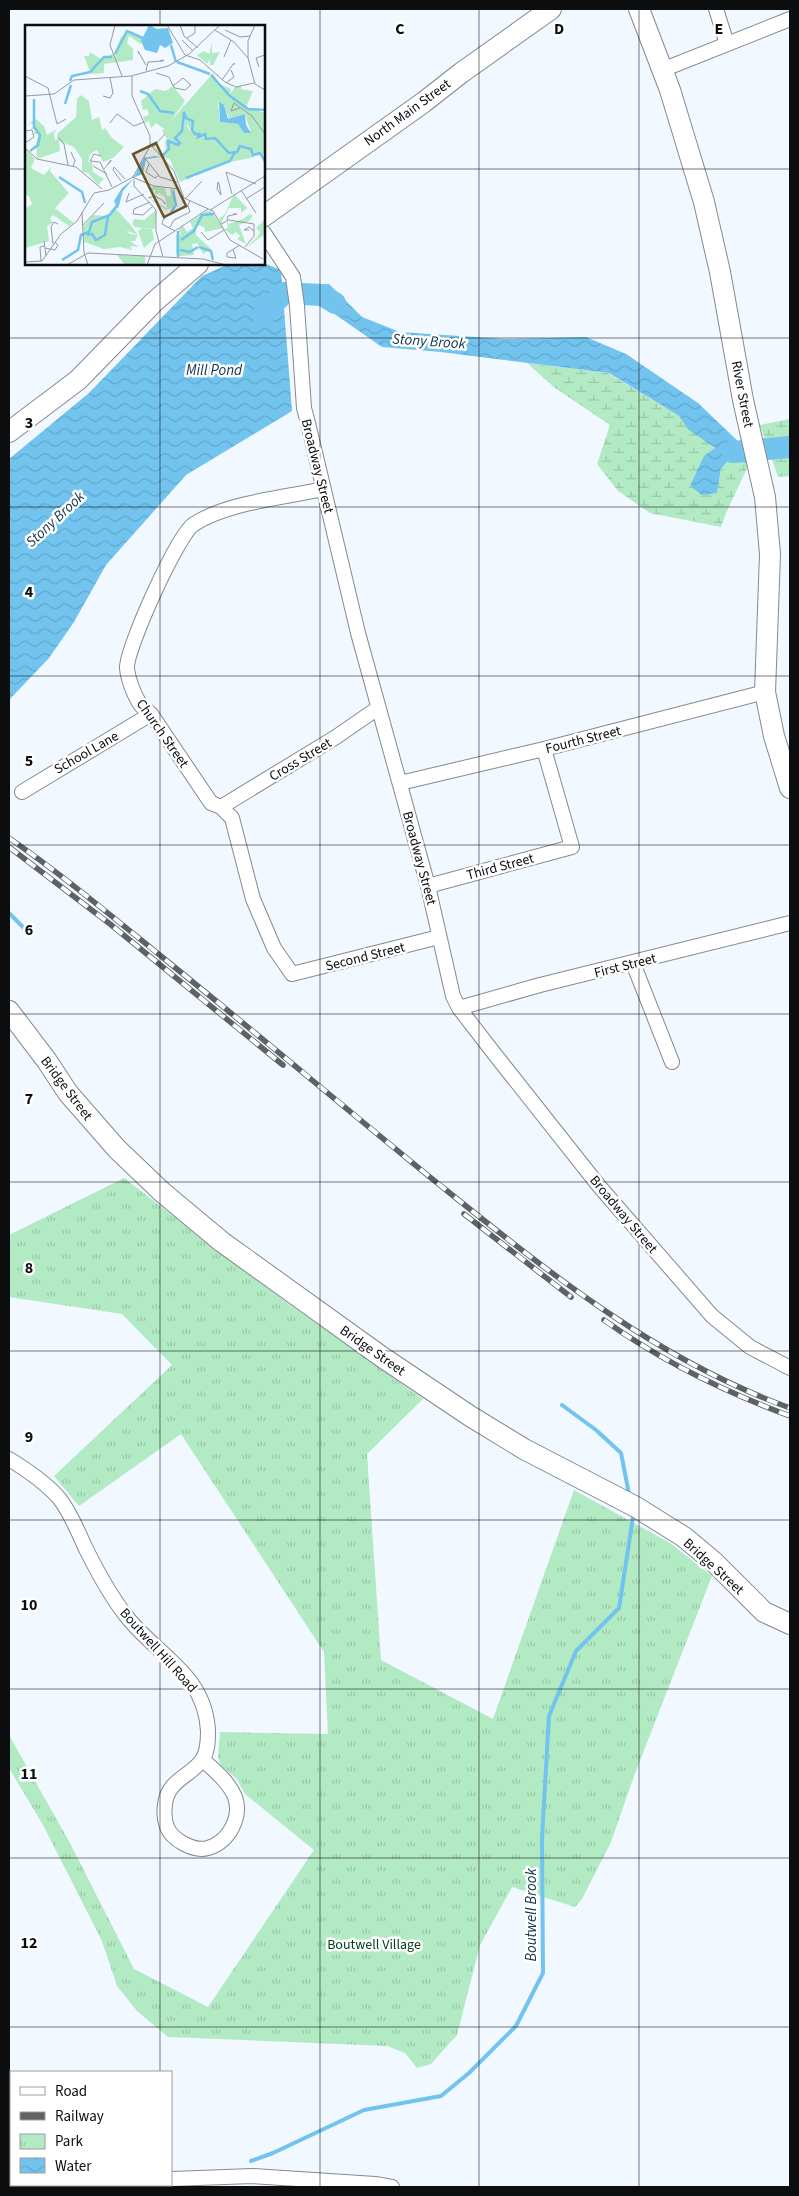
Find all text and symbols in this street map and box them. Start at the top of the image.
text: C [395,18,405,40]
text: D [554,18,564,40]
text: E [715,18,723,40]
inset map [25,25,265,265]
street label: North Main Street [360,74,455,151]
water label: Stony Brook [392,328,467,355]
street label: River Street [726,359,758,430]
water label: Mill Pond [186,360,243,381]
text: 3 [25,412,33,434]
street label: Broadway Street [296,417,338,516]
water label: Stony Brook [21,486,90,552]
text: 4 [25,581,34,603]
street label: Church Street [131,695,193,772]
street label: Fourth Street [543,721,623,759]
street label: School Lane [51,726,123,779]
street label: Cross Street [265,733,336,786]
text: 5 [25,750,33,772]
street label: Broadway Street [397,809,441,908]
street label: Third Street [464,848,536,886]
text: 6 [25,919,33,941]
street label: Second Street [323,937,407,977]
street label: First Street [592,949,659,983]
street label: Bridge Street [35,1052,97,1125]
text: 7 [25,1088,33,1110]
street label: Broadway Street [585,1171,662,1258]
text: 8 [25,1257,33,1279]
street label: Bridge Street [336,1321,409,1381]
text: 9 [25,1426,33,1448]
street label: Bridge Street [678,1534,748,1600]
text: 10 [21,1594,37,1616]
street label: Boutwell Hill Road [115,1604,202,1697]
text: 11 [21,1763,37,1785]
water label: Boutwell Brook [521,1868,542,1962]
text: 12 [21,1932,37,1954]
park label: Boutwell Village [327,1935,421,1955]
legend [10,2071,172,2186]
text: Road [55,2081,87,2102]
text: Railway [55,2106,104,2127]
text: Park [55,2131,84,2152]
text: Water [55,2156,92,2177]

